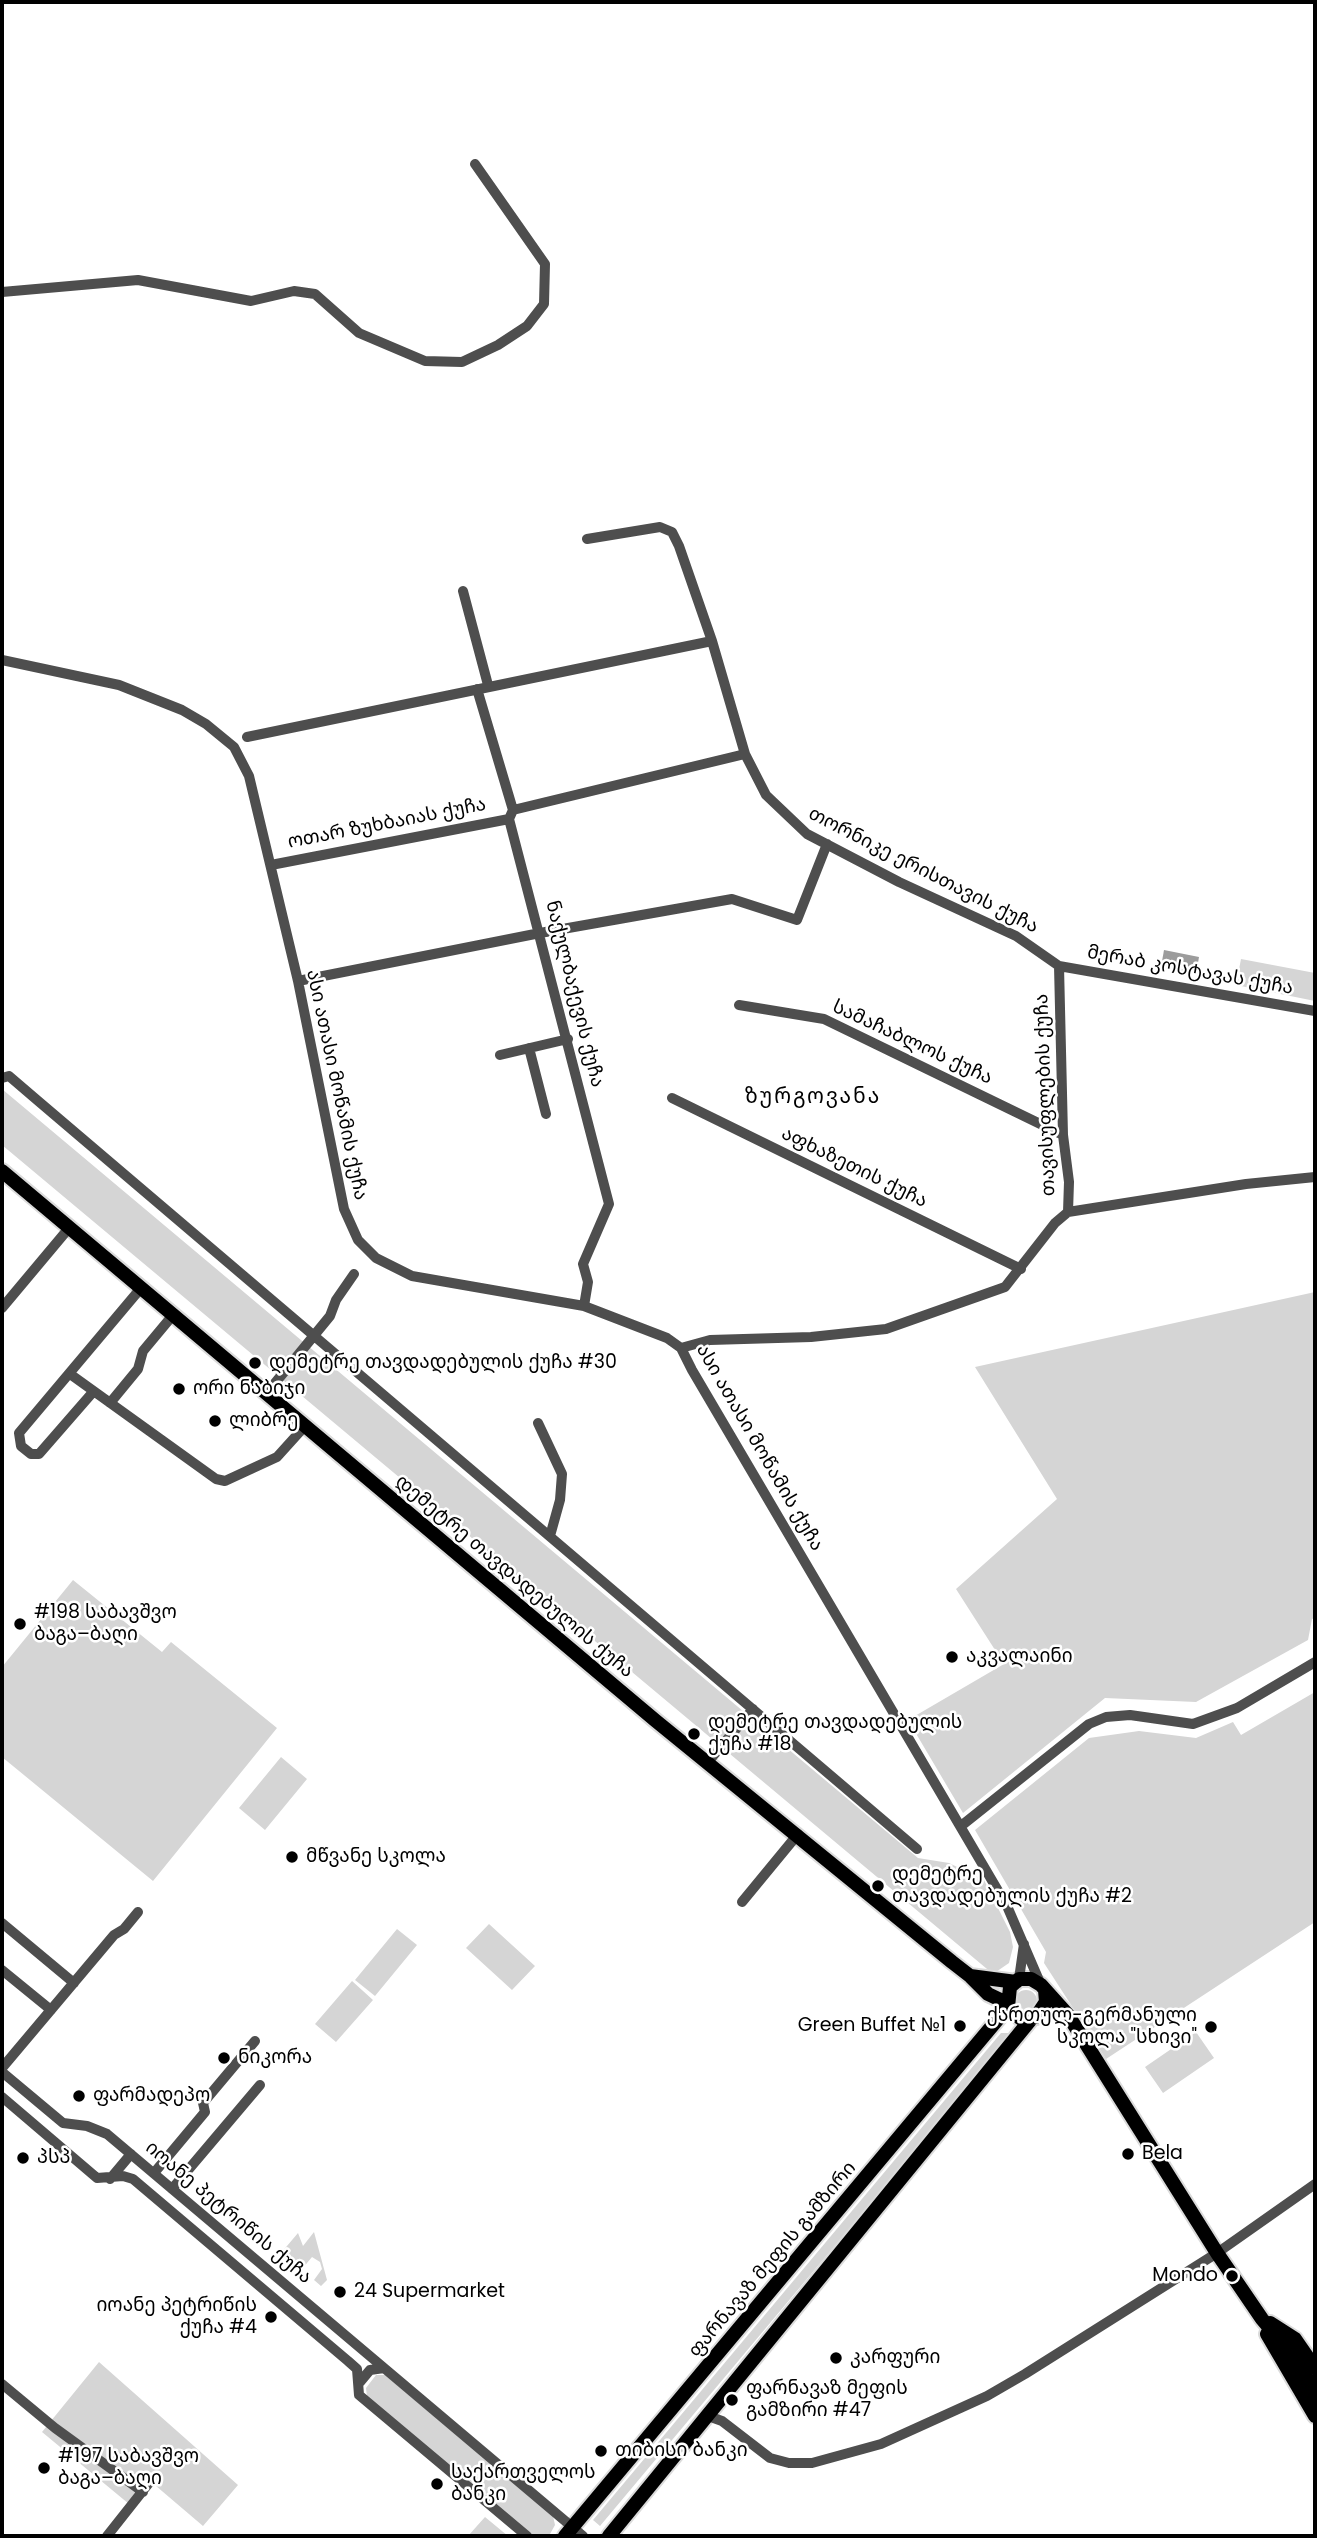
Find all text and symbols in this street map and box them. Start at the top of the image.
street label: ოთარ ზუხბაიას ქუჩა [286,794,488,854]
street label: თორნიკე ერისთავის ქუჩა [804,803,1042,939]
street label: ნაქულბაქევის ქუჩა [540,898,608,1090]
street label: მერაბ კოსტავას ქუჩა [1085,942,1295,1000]
street label: ასი ათასი მოწამის ქუჩა [300,968,372,1202]
street label: თავისუფლების ქუჩა [1031,993,1061,1197]
street label: სამაჩაბლოს ქუჩა [828,996,996,1090]
district label: ზურგოვანა [746,1085,880,1111]
street label: აფხაზეთის ქუჩა [777,1123,931,1213]
street label: ასი ათასი მოწამის ქუჩა [690,1341,828,1555]
place label: დემეტრე თავდადებულის ქუჩა #30 [269,1352,617,1374]
marker: დემეტრე თავდადებულის ქუჩა #30 [247,1355,263,1371]
place label: ორი ნაბიჯი [193,1378,305,1400]
marker: ორი ნაბიჯი [171,1381,187,1397]
place label: ლიბრე [229,1410,298,1432]
marker: ლიბრე [207,1413,223,1429]
street label: დემეტრე თავდადებულის ქუჩა [390,1471,638,1683]
place label: #198 საბავშვო ბაგა–ბაღი [34,1602,177,1646]
marker: #198 საბავშვო ბაგა–ბაღი [12,1616,28,1632]
place label: აკვალაინი [966,1646,1073,1668]
marker: აკვალაინი [944,1649,960,1665]
place label: დემეტრე თავდადებულის ქუჩა #18 [708,1712,962,1756]
marker: დემეტრე თავდადებულის ქუჩა #18 [686,1726,702,1742]
place label: მწვანე სკოლა [306,1846,446,1868]
marker: მწვანე სკოლა [284,1849,300,1865]
place label: დემეტრე თავდადებულის ქუჩა #2 [892,1864,1132,1908]
marker: დემეტრე თავდადებულის ქუჩა #2 [870,1878,886,1894]
place label: ქართულ-გერმანული სკოლა "სხივი" [987,2005,1197,2049]
place label: Green Buffet №1 [798,2015,946,2037]
marker: Green Buffet №1 [952,2018,968,2034]
marker: ქართულ-გერმანული სკოლა "სხივი" [1203,2019,1219,2035]
place label: ნიკორა [238,2047,312,2069]
marker: ნიკორა [216,2050,232,2066]
place label: ფარმადეპო [93,2085,210,2107]
marker: ფარმადეპო [71,2088,87,2104]
street label: იოანე პეტრიწის ქუჩა [140,2137,316,2289]
place label: Bela [1142,2143,1183,2165]
marker: Bela [1120,2146,1136,2162]
place label: პსპ [37,2147,70,2169]
marker: პსპ [15,2150,31,2166]
street label: ფარნავაზ მეფის გამზირი [684,2158,862,2362]
place label: Mondo [1152,2265,1218,2287]
marker: Mondo [1224,2268,1240,2284]
place label: 24 Supermarket [354,2281,505,2303]
marker: 24 Supermarket [332,2284,348,2300]
place label: იოანე პეტრიწის ქუჩა #4 [96,2295,257,2339]
marker: იოანე პეტრიწის ქუჩა #4 [263,2309,279,2325]
place label: კარფური [850,2347,940,2369]
marker: კარფური [828,2350,844,2366]
place label: ფარნავაზ მეფის გამზირი #47 [746,2378,908,2422]
marker: ფარნავაზ მეფის გამზირი #47 [724,2392,740,2408]
place label: თიბისი ბანკი [615,2440,748,2462]
marker: თიბისი ბანკი [593,2443,609,2459]
place label: #197 საბავშვო ბაგა–ბაღი [58,2446,199,2490]
marker: #197 საბავშვო ბაგა–ბაღი [36,2460,52,2476]
place label: საქართველოს ბანკი [451,2462,596,2506]
marker: საქართველოს ბანკი [429,2476,445,2492]

